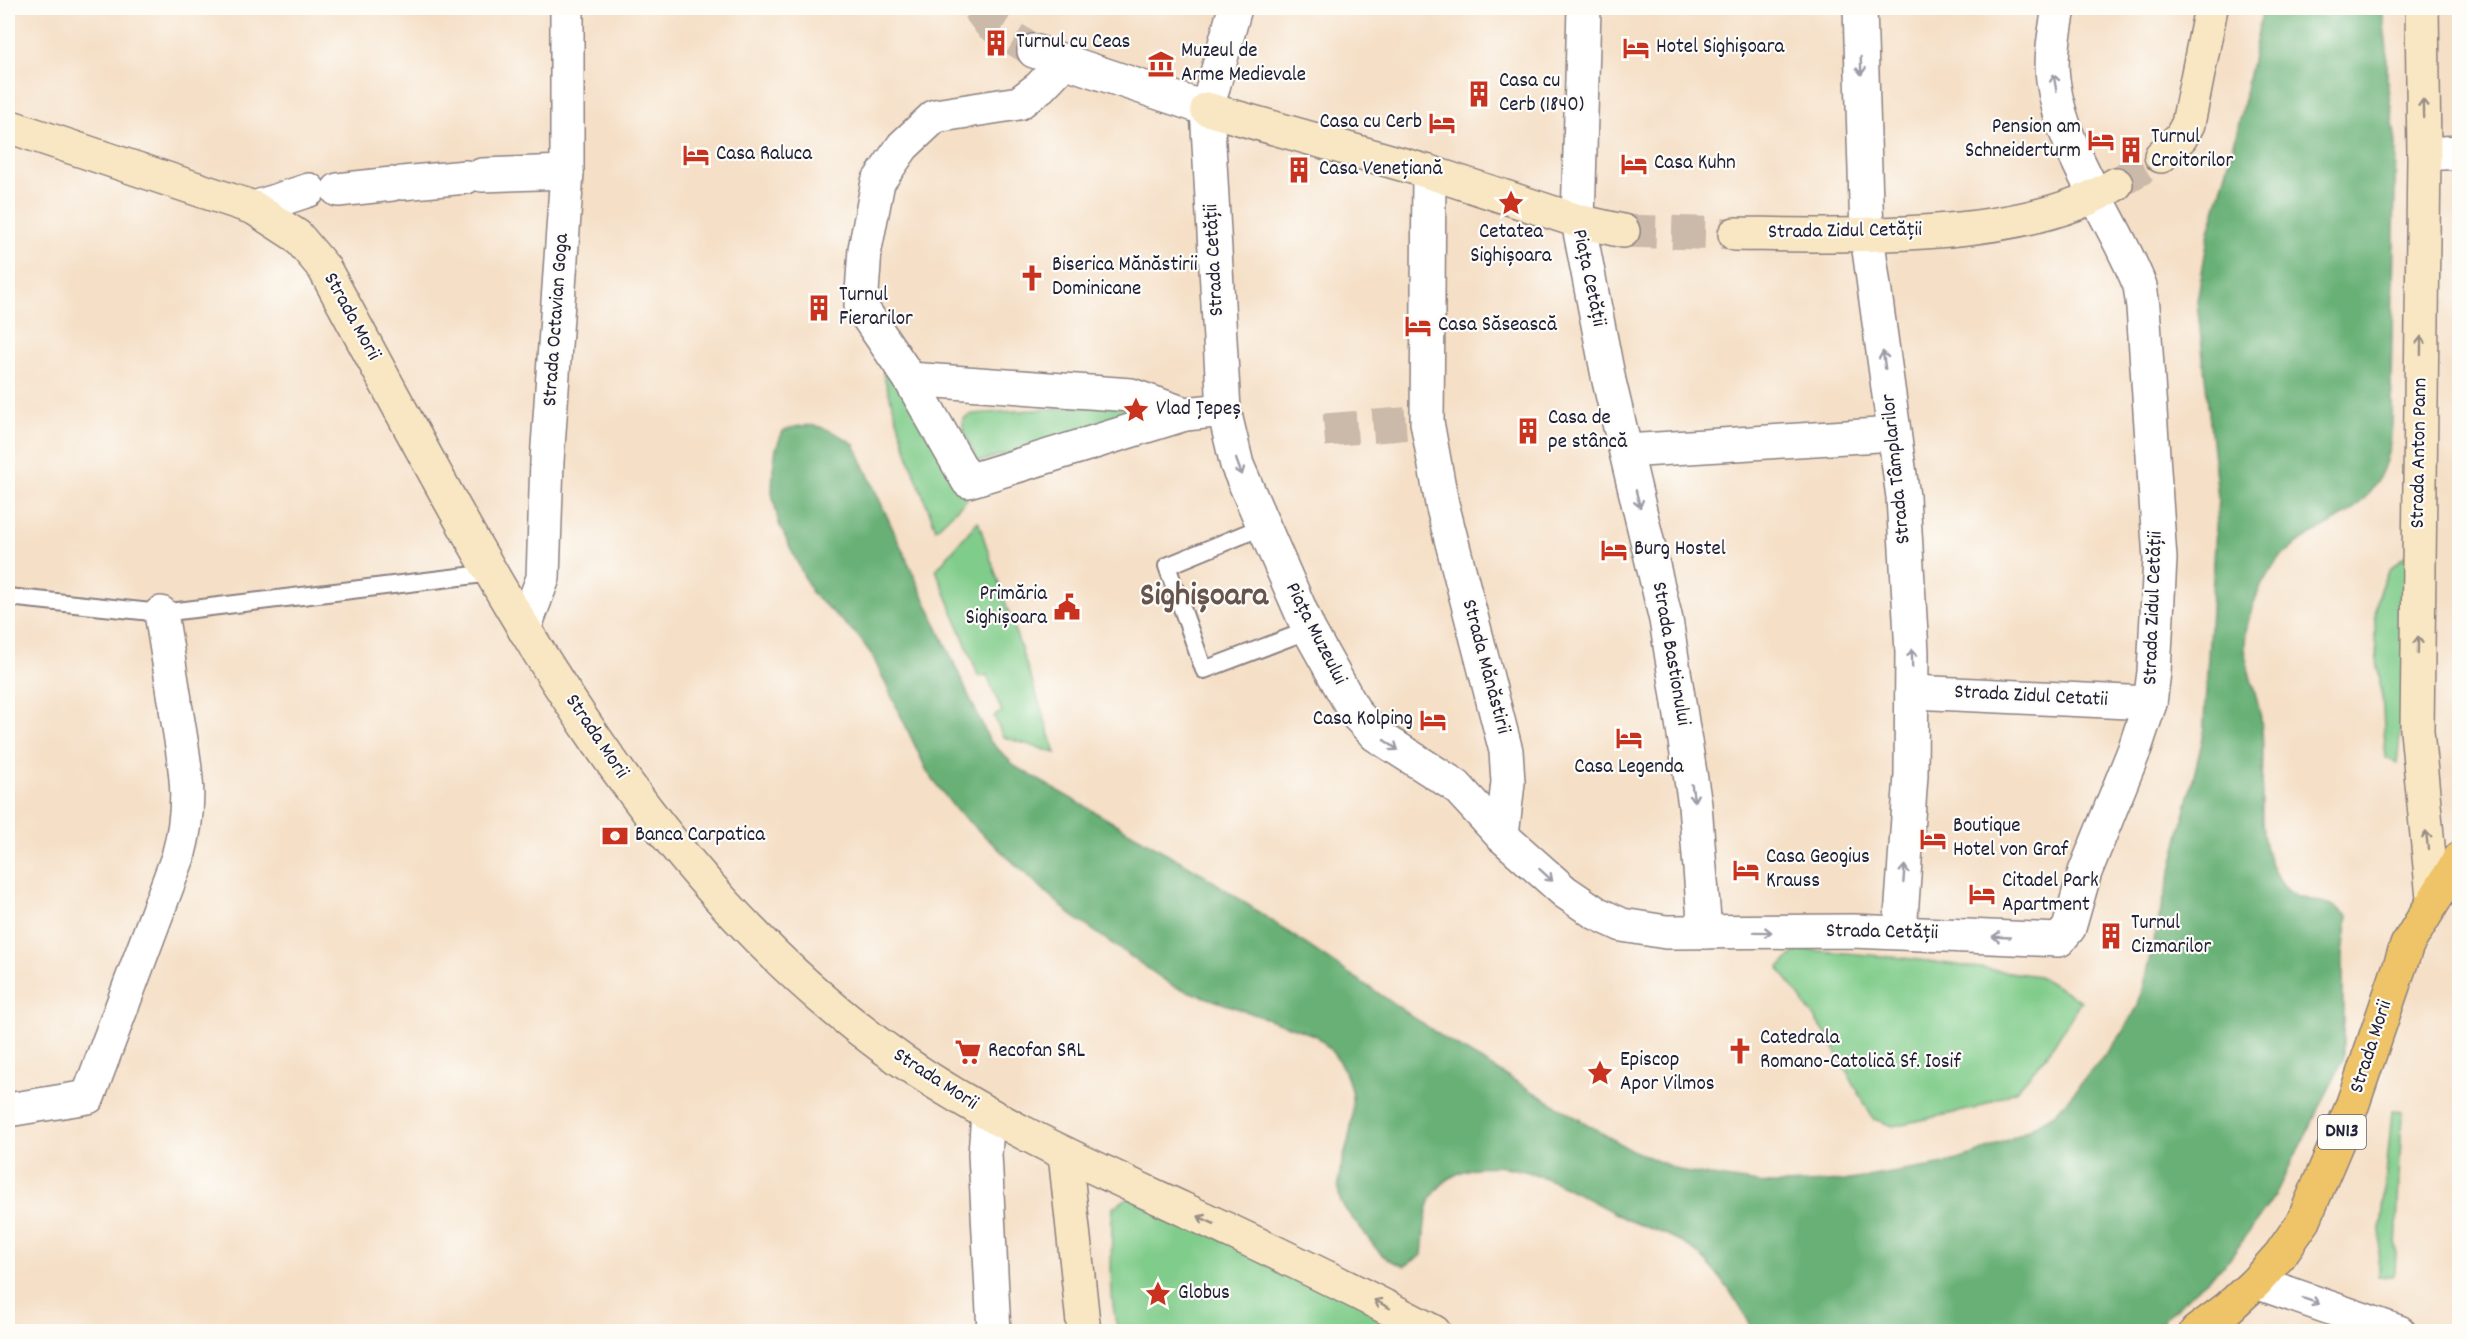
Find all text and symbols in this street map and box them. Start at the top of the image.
building icon: Turnul cu Ceas [981,28,1011,58]
place label: Turnul cu Ceas [1016,28,1130,58]
hotel icon: Hotel Sighișoara [1621,33,1651,63]
place label: Hotel Sighișoara [1656,33,1785,63]
place label: Muzeul de Arme Medievale [1181,37,1306,91]
museum icon: Muzeul de Arme Medievale [1146,49,1176,79]
one-way arrow [1856,55,1867,75]
place label: Casa cu Cerb (1840) [1499,67,1584,121]
one-way arrow [2049,74,2060,94]
building icon: Casa cu Cerb (1840) [1464,79,1494,109]
one-way arrow [2417,99,2429,119]
place label: Casa cu Cerb [1319,108,1422,138]
hotel icon: Casa cu Cerb [1427,108,1457,138]
place label: Pension am Schneiderturm [1965,113,2081,167]
place label: Turnul Croitorilor [2151,123,2233,177]
hotel icon: Pension am Schneiderturm [2086,125,2116,155]
building icon: Turnul Croitorilor [2116,135,2146,165]
hotel icon: Casa Raluca [681,140,711,170]
place label: Casa Raluca [716,140,813,170]
hotel icon: Casa Kuhn [1619,149,1649,179]
place label: Casa Kuhn [1654,149,1736,179]
building icon: Casa Venețiană [1284,155,1314,185]
place label: Casa Venețiană [1319,155,1443,185]
place icon: Cetatea Sighișoara [1496,188,1526,218]
street label: Strada Cetății [1197,203,1233,317]
street label: Strada Zidul Cetății [1768,216,1923,248]
place label: Cetatea Sighișoara [1470,218,1553,272]
street label: Piața Cetății [1563,227,1613,330]
street label: Strada Octavian Goga [536,231,578,407]
place label: Biserica Mănăstirii Dominicane [1052,251,1198,305]
church icon: Biserica Mănăstirii Dominicane [1017,263,1047,293]
street label: Strada Morii [315,268,388,367]
place label: Turnul Fierarilor [839,281,913,335]
building icon: Turnul Fierarilor [804,293,834,323]
hotel icon: Casa Săsească [1403,311,1433,341]
place label: Casa Săsească [1438,311,1558,341]
one-way arrow [2416,336,2427,356]
one-way arrow [1878,350,1889,370]
street label: Strada Anton Pann [2404,377,2436,529]
street label: Strada Tâmplarilor [1874,392,1920,546]
place icon: Vlad Țepeș [1121,395,1151,425]
place label: Vlad Țepeș [1156,395,1241,425]
place label: Casa de pe stâncă [1548,404,1628,458]
building icon: Casa de pe stâncă [1513,416,1543,446]
one-way arrow [1234,457,1245,476]
one-way arrow [1633,489,1645,508]
street label: Strada Zidul Cetății [2136,530,2172,686]
hotel icon: Burg Hostel [1599,535,1629,565]
place label: Burg Hostel [1634,535,1726,565]
district label: Sighișoara [1140,574,1270,621]
street label: Piața Muzeului [1276,578,1354,690]
place label: Primăria Sighișoara [966,580,1048,634]
street label: Strada Bastionului [1643,580,1697,728]
public building icon: Primăria Sighișoara [1052,592,1082,622]
street label: Strada Mănăstirii [1453,596,1517,738]
one-way arrow [2412,636,2424,656]
one-way arrow [1906,648,1917,668]
street label: Strada Zidul Cetatii [1954,678,2109,716]
street label: Strada Morii [557,689,635,785]
place label: Casa Kolping [1313,705,1413,735]
hotel icon: Casa Kolping [1418,705,1448,735]
hotel icon: Casa Legenda [1614,723,1644,753]
one-way arrow [1382,739,1398,751]
place label: Casa Legenda [1574,753,1685,783]
one-way arrow [1688,783,1699,803]
place label: Boutique Hotel von Graf [1953,812,2069,866]
bank icon: Banca Carpatica [600,821,630,851]
place label: Banca Carpatica [635,821,766,851]
hotel icon: Boutique Hotel von Graf [1918,824,1948,854]
one-way arrow [2421,830,2432,850]
place label: Casa Geogius Krauss [1766,843,1870,897]
hotel icon: Casa Geogius Krauss [1731,855,1761,885]
one-way arrow [1899,864,1910,884]
place label: Citadel Park Apartment [2002,867,2099,921]
one-way arrow [1538,868,1553,882]
hotel icon: Citadel Park Apartment [1967,879,1997,909]
place label: Turnul Cizmarilor [2131,909,2211,963]
street label: Strada Cetății [1826,917,1939,949]
building icon: Turnul Cizmarilor [2096,921,2126,951]
one-way arrow [1753,926,1773,937]
one-way arrow [1991,931,2011,942]
street label: Strada Morii [2343,996,2401,1097]
place label: Catedrala Romano-Catolică Sf. Iosif [1760,1024,1961,1078]
church icon: Catedrala Romano-Catolică Sf. Iosif [1725,1036,1755,1066]
supermarket icon: Recofan SRL [953,1037,983,1067]
place label: Recofan SRL [988,1037,1085,1067]
street label: Strada Morii [886,1041,984,1119]
place label: Episcop Apor Vilmos [1620,1046,1715,1100]
place icon: Episcop Apor Vilmos [1585,1058,1615,1088]
road number: DN13 [2318,1115,2366,1149]
one-way arrow [1198,1213,1216,1225]
place icon: Globus [1143,1279,1173,1309]
place label: Globus [1178,1279,1230,1309]
one-way arrow [2301,1297,2320,1308]
one-way arrow [1373,1298,1391,1310]

